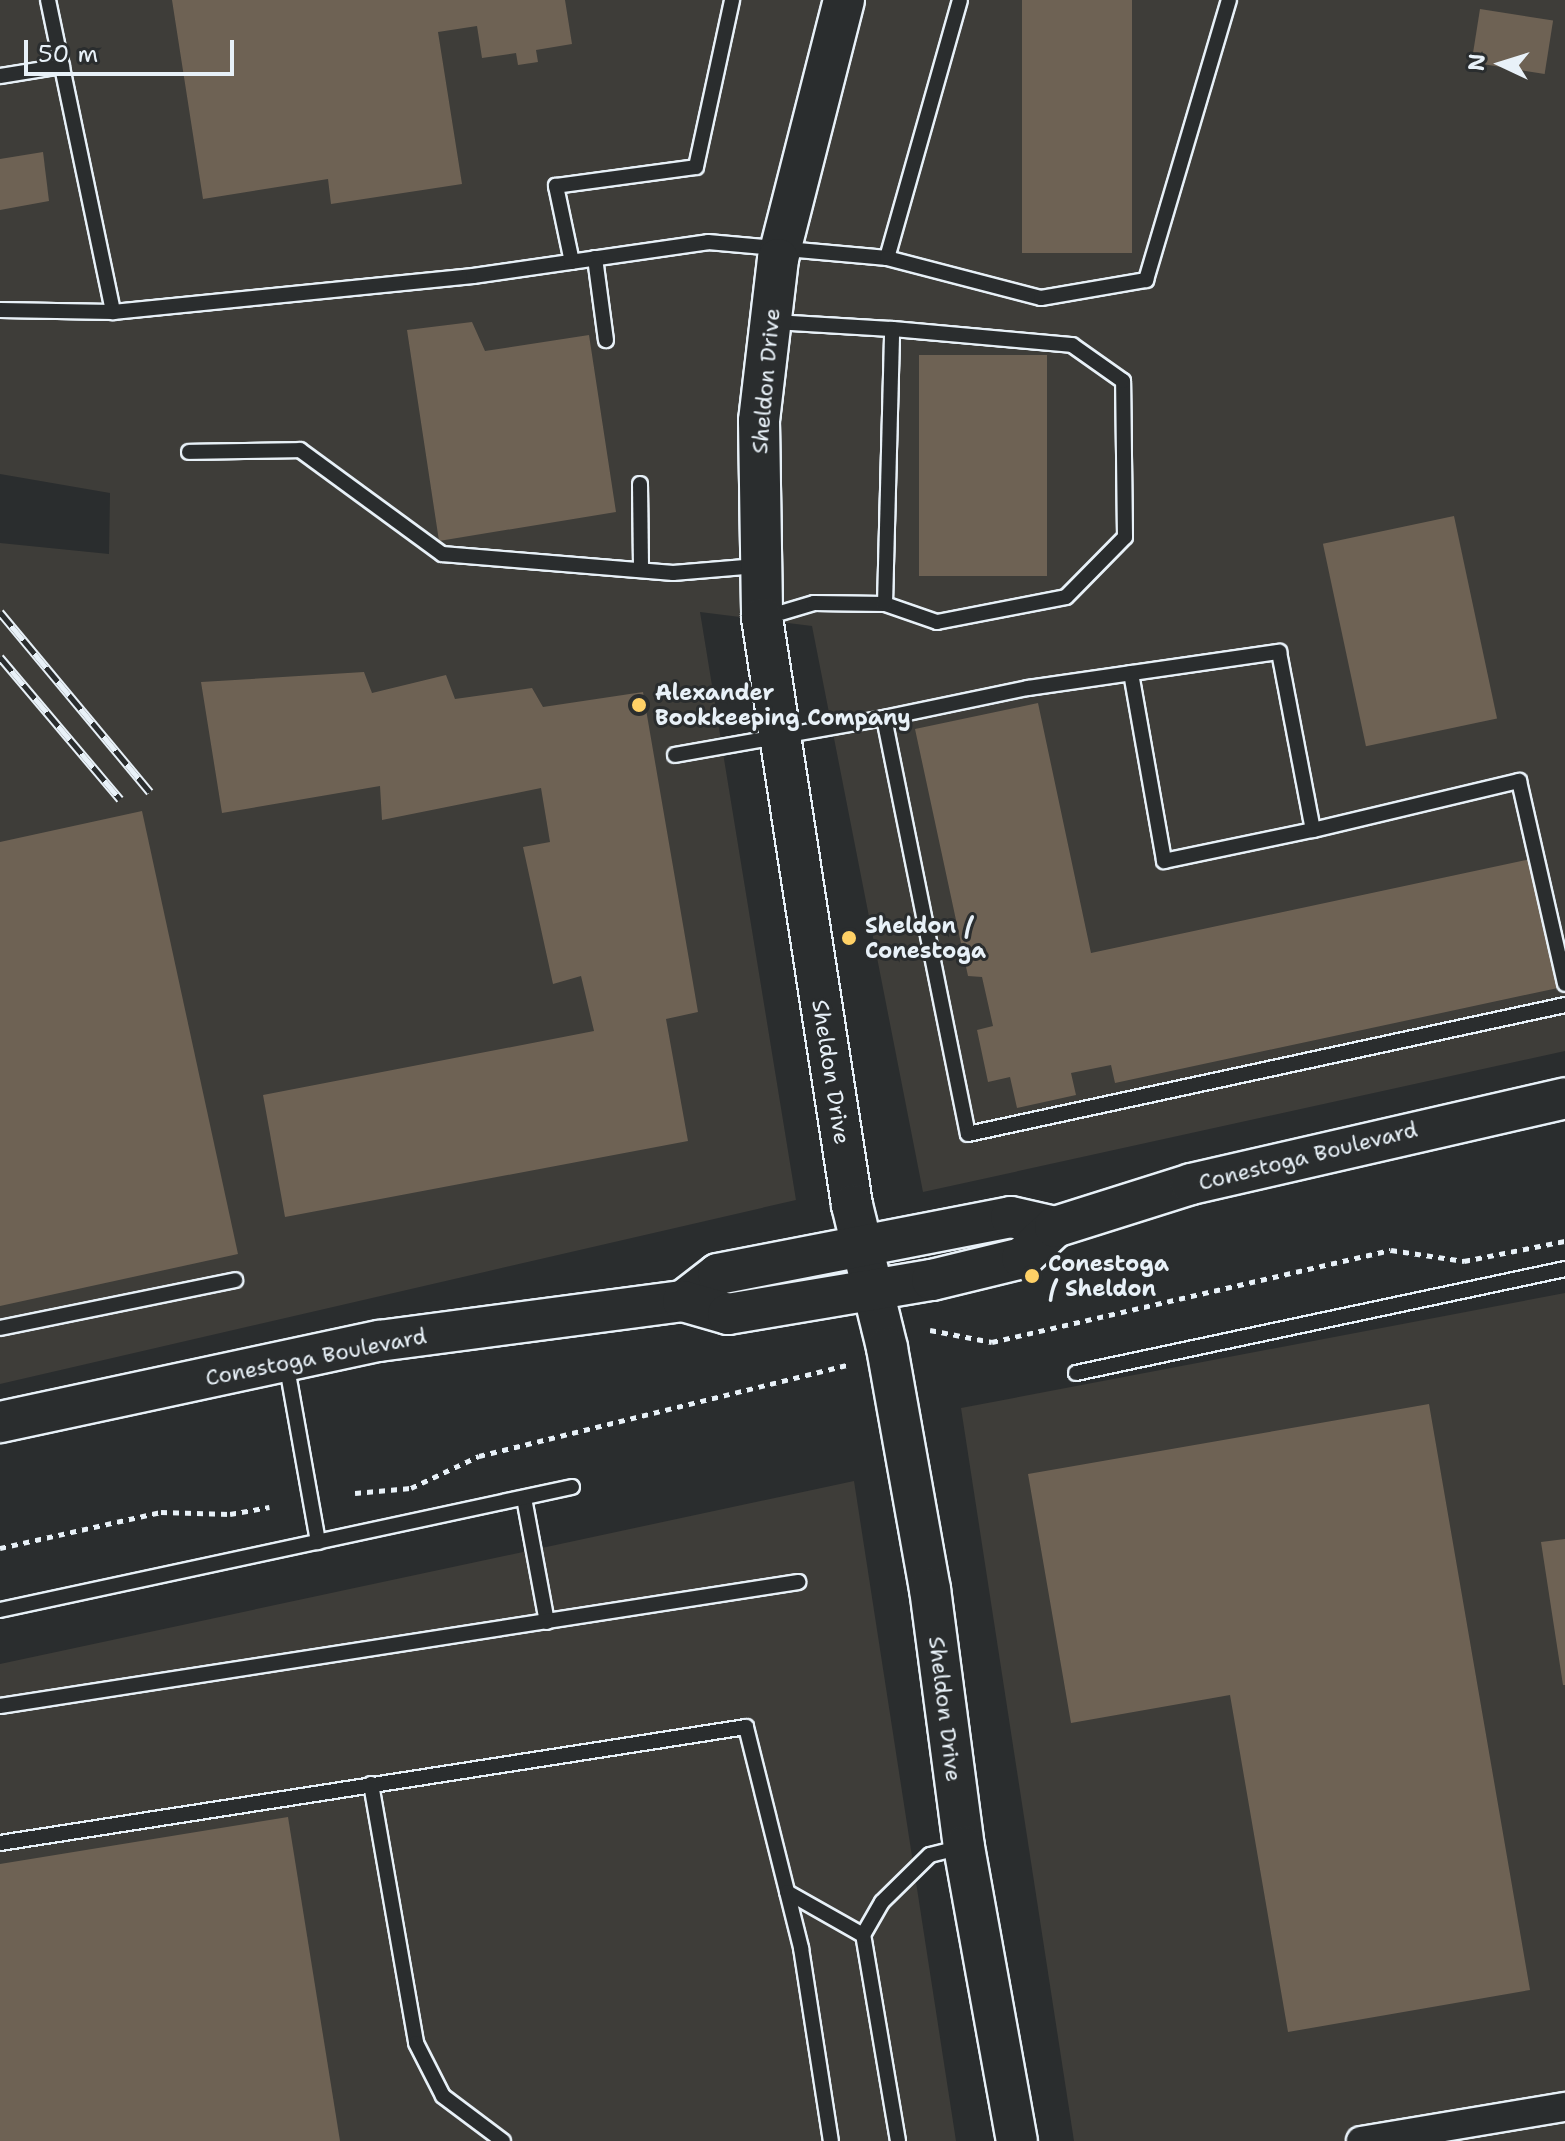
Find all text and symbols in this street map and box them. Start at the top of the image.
scale bar [28,24,238,74]
north arrow [1461,24,1541,104]
text: 50 m [38,38,98,70]
text: N [1461,53,1492,72]
street label: Sheldon Drive [746,307,786,455]
place label: Alexander Bookkeeping Company [655,679,911,730]
marker: Alexander Bookkeeping Company [630,696,648,714]
place label: Sheldon / Conestoga [865,912,986,964]
marker: Sheldon / Conestoga [840,929,858,947]
street label: Sheldon Drive [807,998,855,1146]
street label: Conestoga Boulevard [1196,1116,1420,1196]
place label: Conestoga / Sheldon [1048,1250,1169,1302]
marker: Conestoga / Sheldon [1023,1267,1041,1285]
street label: Conestoga Boulevard [203,1323,429,1391]
street label: Sheldon Drive [923,1635,967,1783]

